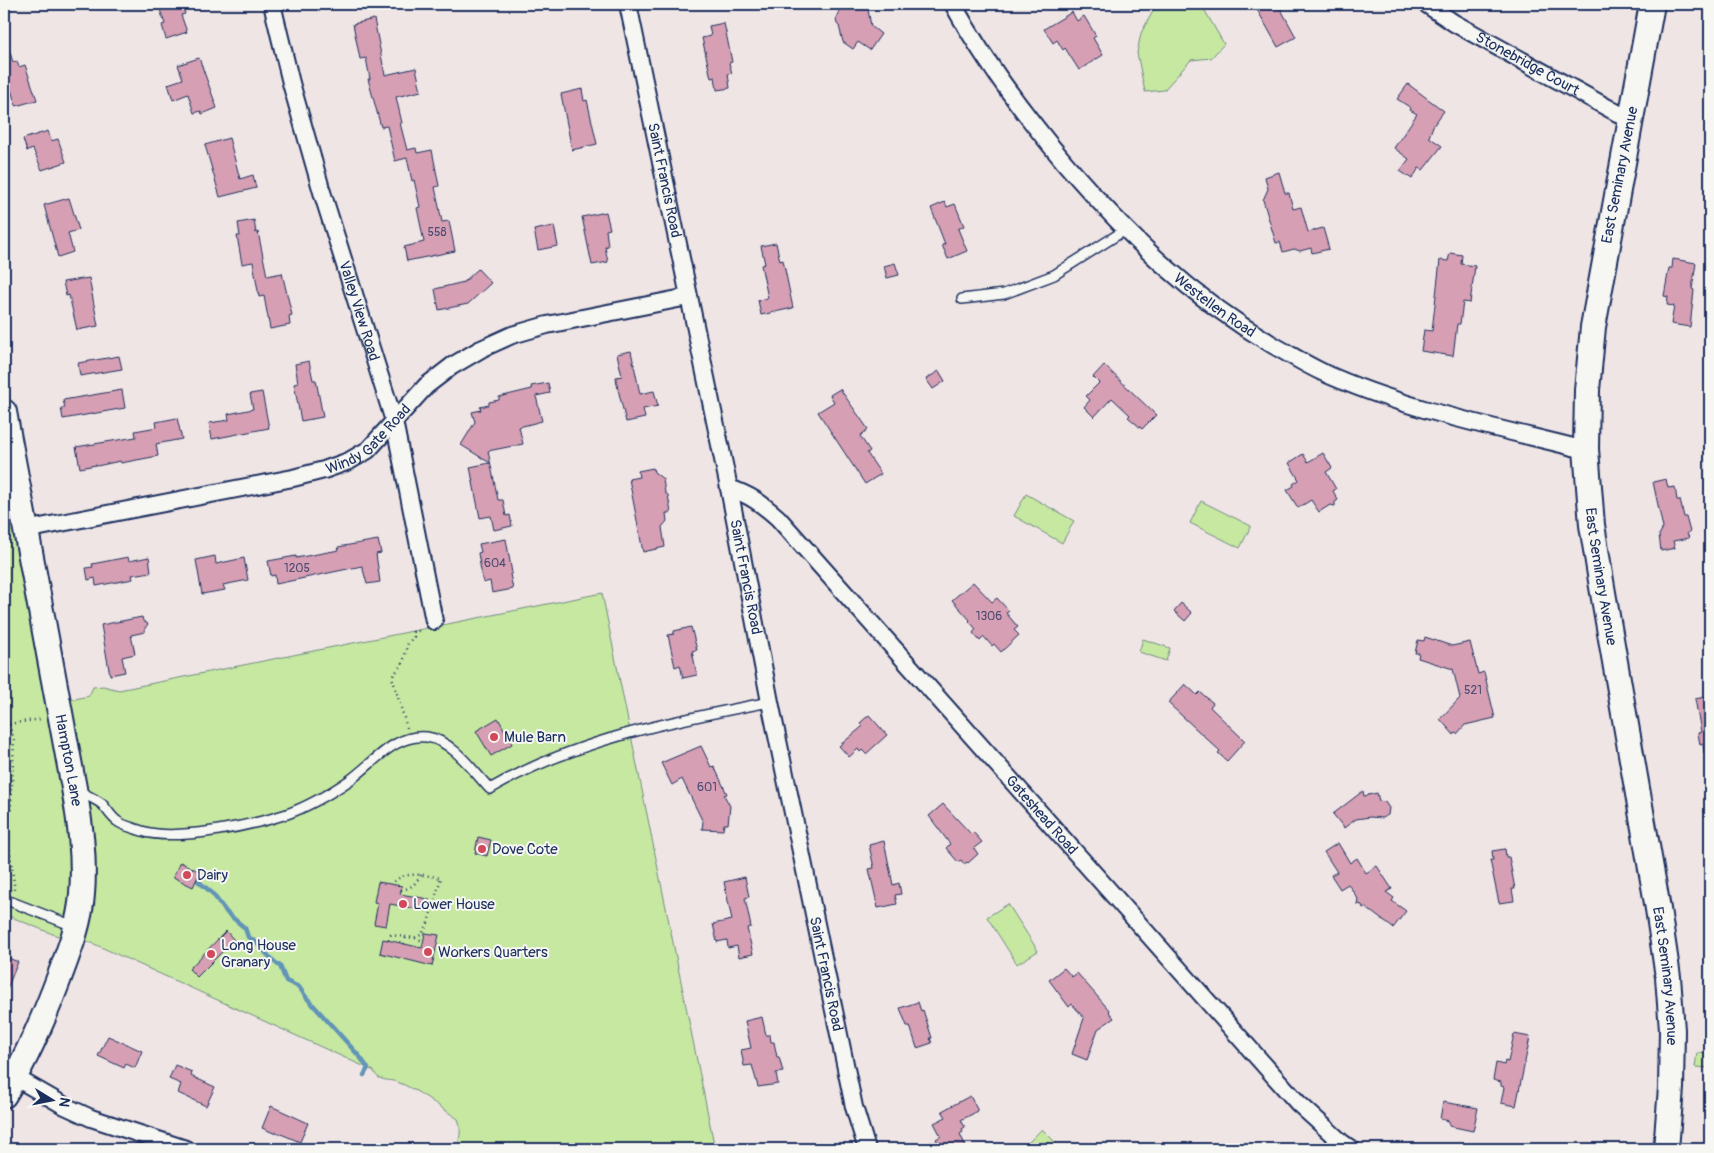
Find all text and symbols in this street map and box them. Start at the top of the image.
street label: Stonebridge Court [1472,27,1584,100]
street label: East Seminary Avenue [1597,104,1643,245]
street label: Saint Francis Road [644,121,686,239]
house number: 558 [427,225,447,240]
street label: Valley View Road [335,258,384,363]
street label: Westellen Road [1170,269,1259,342]
street label: Windy Gate Road [323,400,415,478]
street label: East Seminary Avenue [1581,507,1622,647]
street label: Saint Francis Road [726,518,766,636]
house number: 604 [484,556,506,571]
house number: 1205 [284,561,310,576]
house number: 1306 [976,609,1002,624]
house number: 521 [1464,683,1482,698]
street label: Hampton Lane [51,712,86,808]
place label: Mule Barn [504,728,566,747]
marker: Mule Barn [488,731,500,743]
street label: Gateshead Road [1002,771,1082,858]
house number: 601 [697,780,717,795]
place label: Dove Cote [492,840,558,859]
marker: Dove Cote [476,843,488,855]
place label: Dairy [197,866,228,885]
marker: Dairy [181,869,193,881]
place label: Lower House [413,895,495,914]
marker: Lower House [397,898,409,910]
street label: East Seminary Avenue [1648,905,1681,1046]
street label: Saint Francis Road [805,915,848,1033]
place label: Long House Granary [221,936,296,972]
place label: Workers Quarters [438,943,548,962]
marker: Workers Quarters [422,946,434,958]
marker: Long House Granary [205,948,217,960]
north arrow [28,1076,78,1126]
text: N [55,1096,74,1108]

